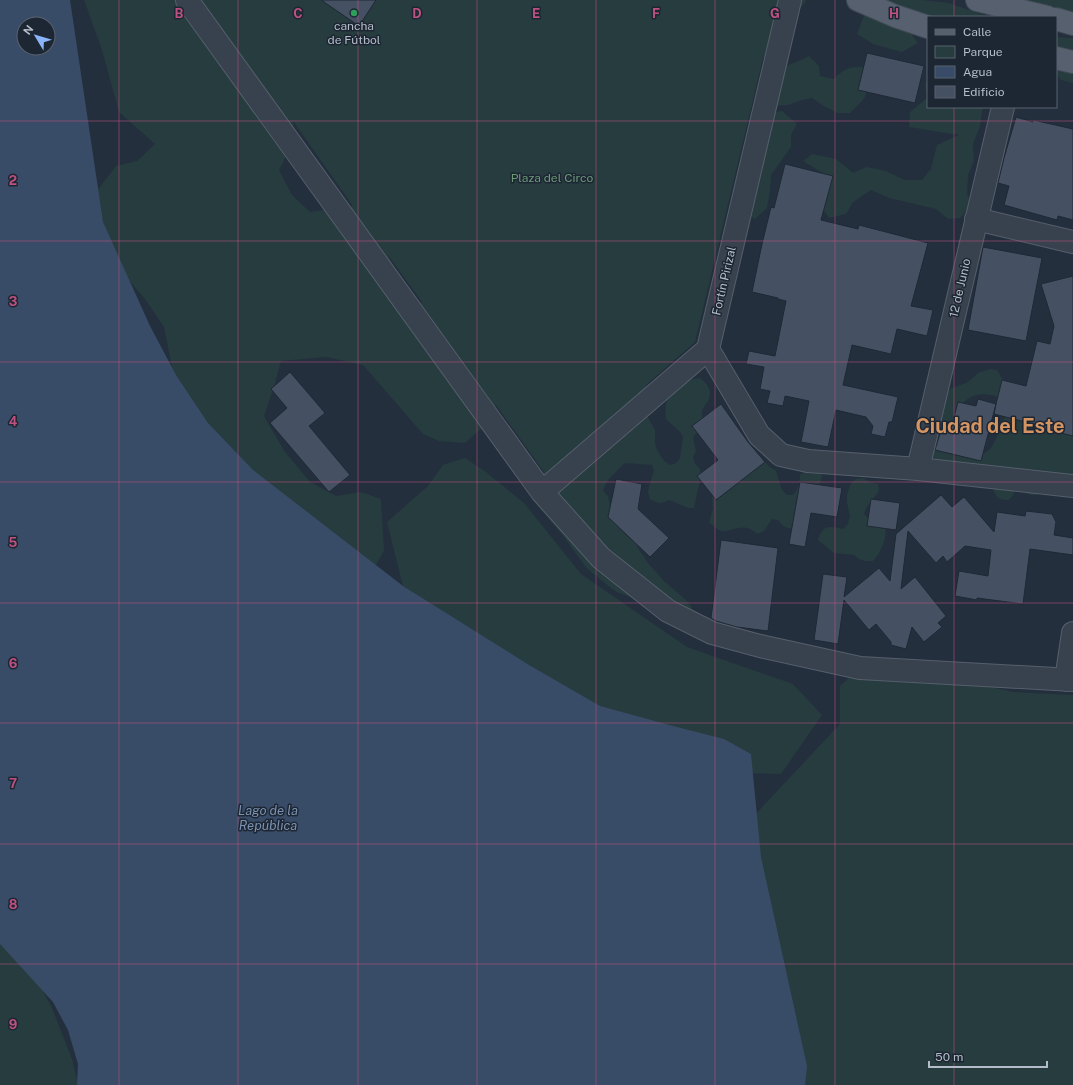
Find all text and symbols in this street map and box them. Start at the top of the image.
text: B [175,6,184,21]
text: C [293,6,303,21]
text: D [412,6,422,21]
text: E [532,6,540,21]
text: F [652,6,660,21]
text: G [770,6,780,21]
text: H [889,6,899,21]
marker: cancha de Fútbol [349,8,359,18]
north arrow [16,16,56,56]
legend [927,16,1057,108]
place label: cancha de Fútbol [327,19,381,47]
text: N [21,23,35,37]
text: Calle [963,25,992,39]
text: Parque [963,45,1003,59]
text: Agua [963,65,992,79]
text: Edificio [963,85,1005,99]
park label: Plaza del Circo [511,171,594,185]
text: 2 [9,173,17,188]
street label: Fortín Pirizal [709,245,739,317]
street label: 12 de Junio [946,257,974,319]
text: 3 [9,294,18,309]
text: 4 [9,414,18,429]
district label: Ciudad del Este [915,414,1065,438]
text: 5 [9,535,18,550]
text: 6 [9,656,18,671]
text: 7 [9,776,17,791]
water label: Lago de la República [238,803,298,833]
text: 8 [9,897,18,912]
text: 9 [9,1017,17,1032]
scale bar [929,1043,1047,1069]
text: 50 m [935,1050,963,1064]

